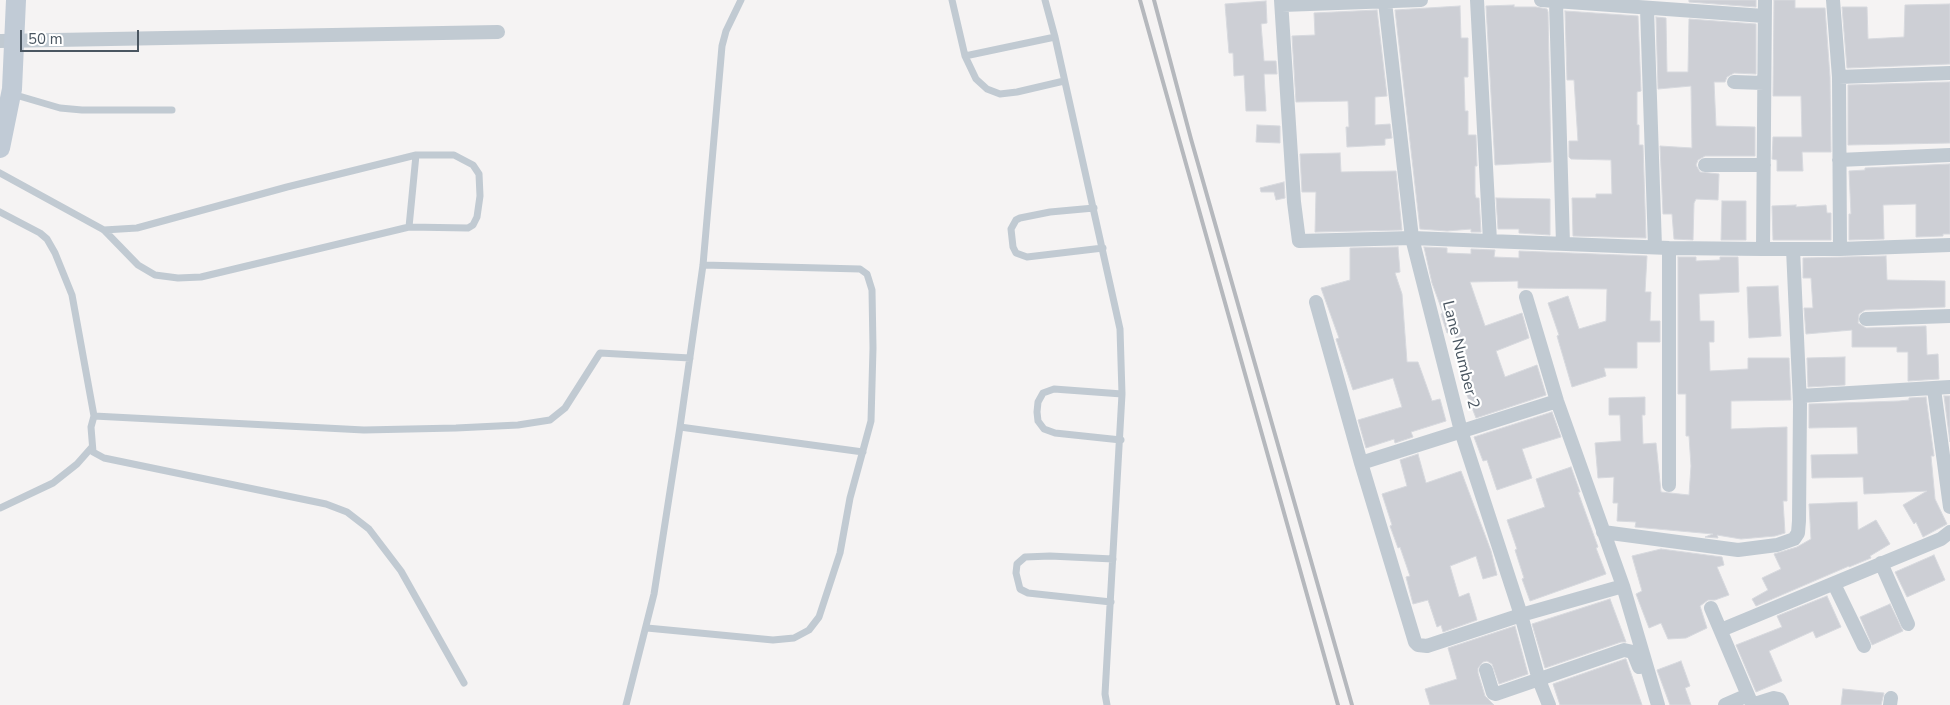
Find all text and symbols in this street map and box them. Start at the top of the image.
scale bar [22,20,141,52]
text: 50 m [28,29,63,49]
street label: Lane Number 2 [1437,299,1483,411]

